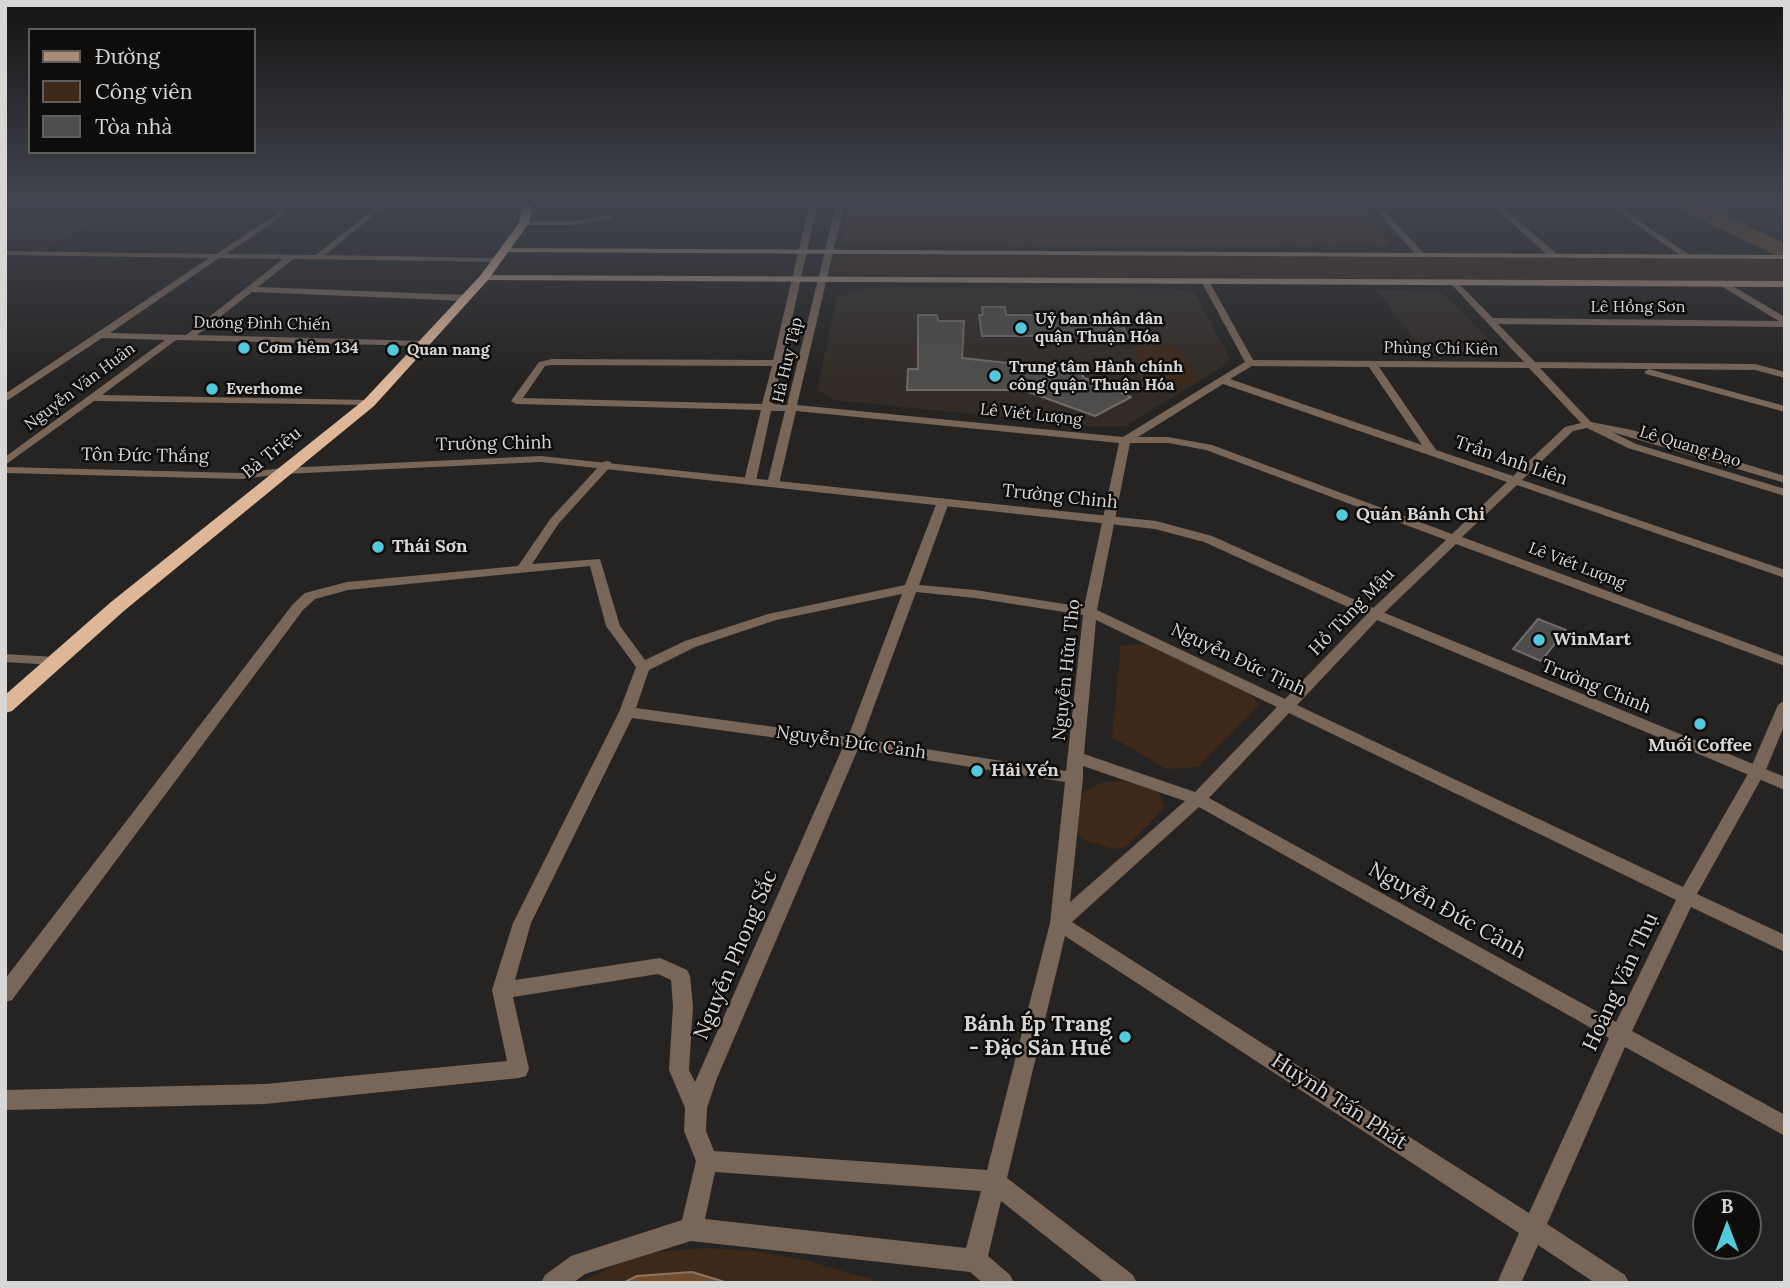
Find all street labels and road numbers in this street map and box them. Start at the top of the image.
street label: Lê Hồng Sơn [1591,297,1685,317]
street label: Dương Đình Chiến [193,313,331,335]
street label: Hà Huy Tập [769,315,807,405]
street label: Phùng Chí Kiên [1383,338,1499,360]
street label: Nguyễn Văn Huân [21,339,139,435]
street label: Lê Viết Lượng [979,400,1083,430]
street label: Lê Quang Đạo [1637,422,1743,472]
street label: Bà Triệu [238,423,306,483]
street label: Trường Chinh [436,432,552,456]
street label: Trần Anh Liên [1452,432,1570,490]
street label: Tôn Đức Thắng [81,444,209,468]
street label: Trường Chinh [1001,480,1119,514]
street label: Lê Viết Lượng [1526,539,1628,593]
street label: Hồ Tùng Mậu [1305,564,1399,660]
street label: Nguyễn Hữu Thọ [1049,598,1085,742]
street label: Nguyễn Đức Tịnh [1167,619,1309,701]
street label: Trường Chinh [1538,655,1654,719]
street label: Nguyễn Đức Cảnh [775,722,927,764]
street label: Nguyễn Đức Cảnh [1364,857,1530,965]
street label: Nguyễn Phong Sắc [689,866,783,1044]
street label: Hoàng Văn Thụ [1578,909,1664,1055]
street label: Huỳnh Tấn Phát [1266,1049,1412,1155]

